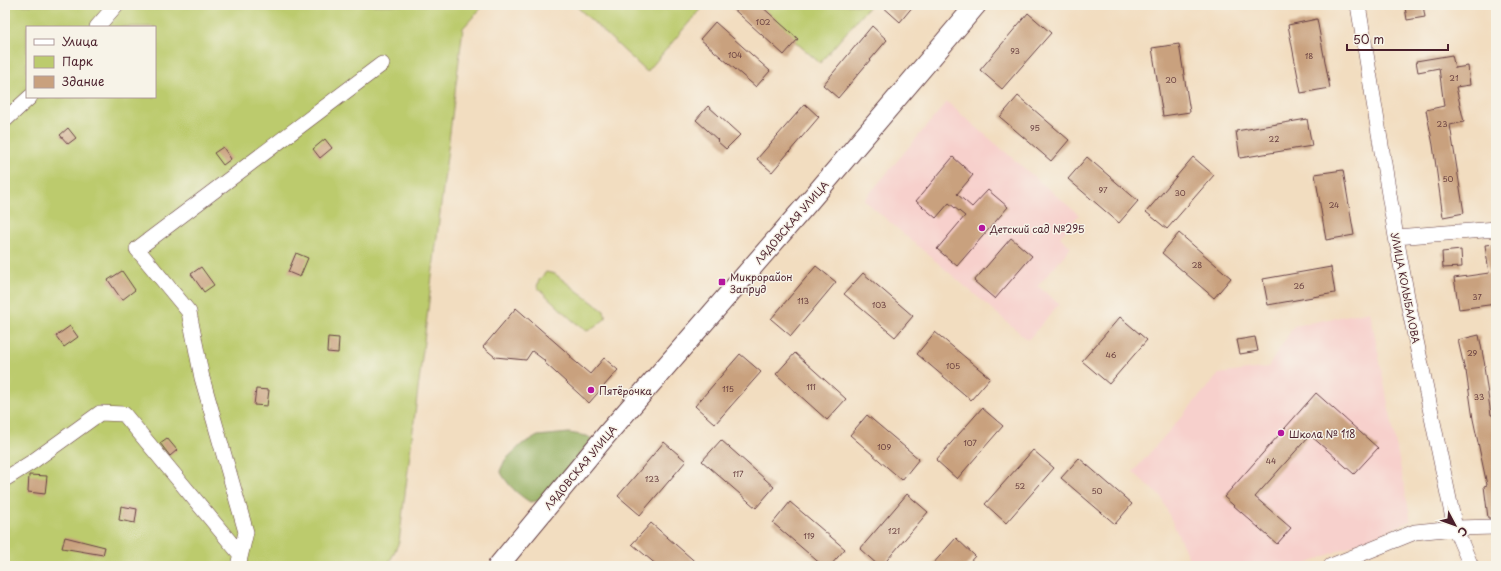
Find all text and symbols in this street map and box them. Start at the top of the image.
house number: 102 [756,16,771,28]
legend [26,26,156,98]
scale bar [1347,26,1448,52]
text: 50 m [1353,30,1384,48]
text: Улица [62,32,98,50]
house number: 93 [1010,45,1020,57]
house number: 104 [728,49,742,61]
house number: 18 [1305,50,1313,62]
text: Парк [62,52,94,70]
text: Здание [62,72,104,90]
house number: 21 [1449,72,1459,84]
house number: 20 [1165,74,1177,86]
house number: 23 [1437,118,1447,130]
house number: 95 [1030,122,1040,134]
house number: 22 [1269,133,1279,145]
house number: 50 [1443,173,1454,185]
street label: ЛЯДОВСКАЯ УЛИЦА [751,177,832,267]
house number: 97 [1098,184,1108,196]
house number: 30 [1174,187,1186,199]
house number: 24 [1329,199,1339,211]
place label: Детский сад №295 [989,221,1085,236]
marker: Детский сад №295 [977,223,987,233]
street label: УЛИЦА КОЛЫБАЛОВА [1388,231,1424,345]
house number: 28 [1192,259,1202,271]
place label: Микрорайон Запруд [730,269,793,297]
marker: Микрорайон Запруд [717,277,727,287]
house number: 26 [1294,280,1305,292]
house number: 37 [1472,291,1482,303]
house number: 113 [797,295,809,307]
house number: 103 [872,299,886,311]
house number: 29 [1467,347,1477,359]
house number: 46 [1106,349,1117,361]
house number: 105 [946,360,960,372]
house number: 111 [806,381,816,393]
place label: Пятёрочка [599,383,653,398]
house number: 115 [722,383,734,395]
marker: Пятёрочка [586,385,596,395]
house number: 33 [1474,391,1484,403]
street label: ЛЯДОВСКАЯ УЛИЦА [540,421,620,512]
place label: Школа № 118 [1289,426,1356,441]
marker: Школа № 118 [1276,428,1286,438]
house number: 107 [963,437,977,449]
house number: 109 [877,441,891,453]
house number: 44 [1266,455,1276,467]
house number: 117 [732,468,744,480]
house number: 123 [645,473,659,485]
house number: 52 [1015,480,1026,492]
house number: 50 [1092,485,1103,497]
north arrow [1435,505,1475,545]
text: С [1454,523,1472,541]
house number: 121 [888,525,900,537]
house number: 119 [803,530,815,542]

